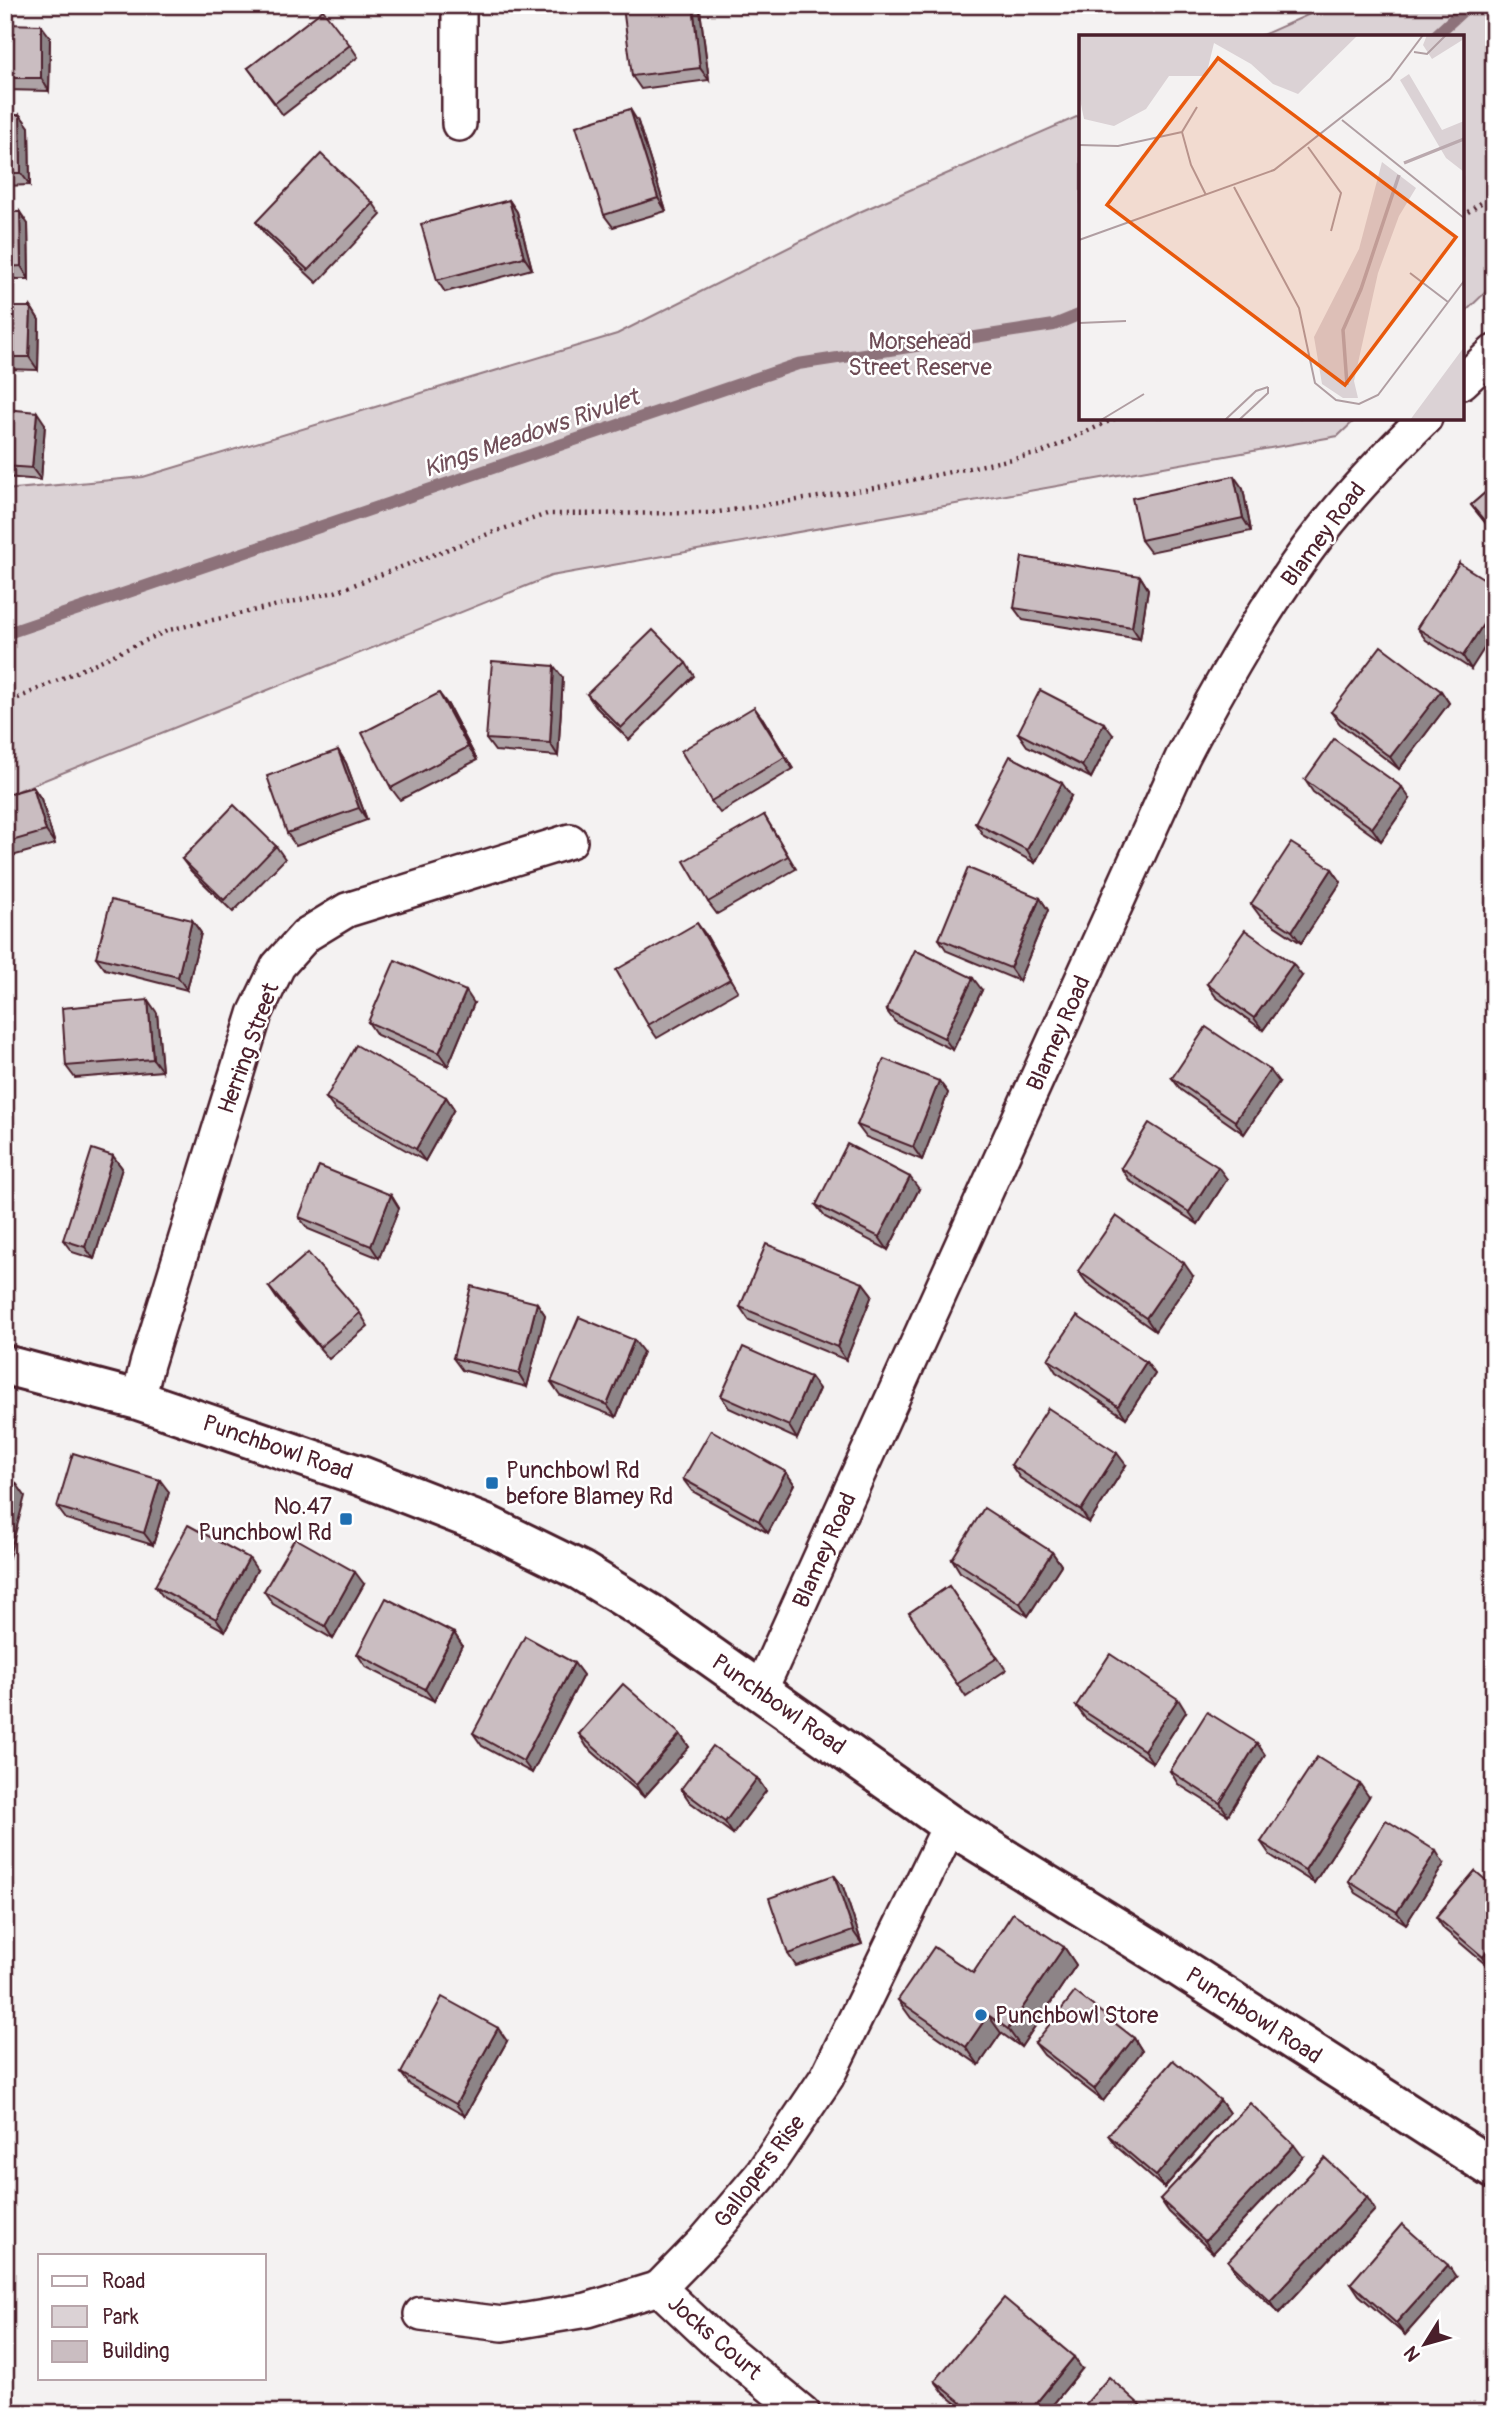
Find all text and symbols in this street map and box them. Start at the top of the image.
inset map [1079,35,1464,420]
park label: Morsehead Street Reserve [848,327,992,382]
water label: Kings Meadows Rivulet [420,382,645,484]
street label: Blamey Road [1275,476,1372,592]
street label: Blamey Road [1020,971,1097,1095]
street label: Herring Street [211,978,286,1118]
street label: Punchbowl Road [199,1408,357,1487]
place label: Punchbowl Rd before Blamey Rd [506,1456,673,1511]
marker: Punchbowl Rd before Blamey Rd [484,1475,500,1491]
street label: Blamey Road [786,1488,863,1612]
place label: No.47 Punchbowl Rd [198,1492,332,1547]
marker: No.47 Punchbowl Rd [338,1511,354,1527]
street label: Punchbowl Road [706,1648,851,1761]
street label: Punchbowl Road [1180,1961,1327,2070]
place label: Punchbowl Store [995,2001,1159,2030]
marker: Punchbowl Store [973,2007,989,2023]
street label: Gallopers Rise [707,2108,812,2234]
legend [38,2254,266,2380]
text: Road [102,2268,146,2295]
street label: Jocks Court [662,2289,768,2387]
text: Park [102,2304,139,2331]
north arrow [1390,2310,1460,2380]
text: Building [102,2338,169,2365]
text: N [1399,2341,1426,2366]

